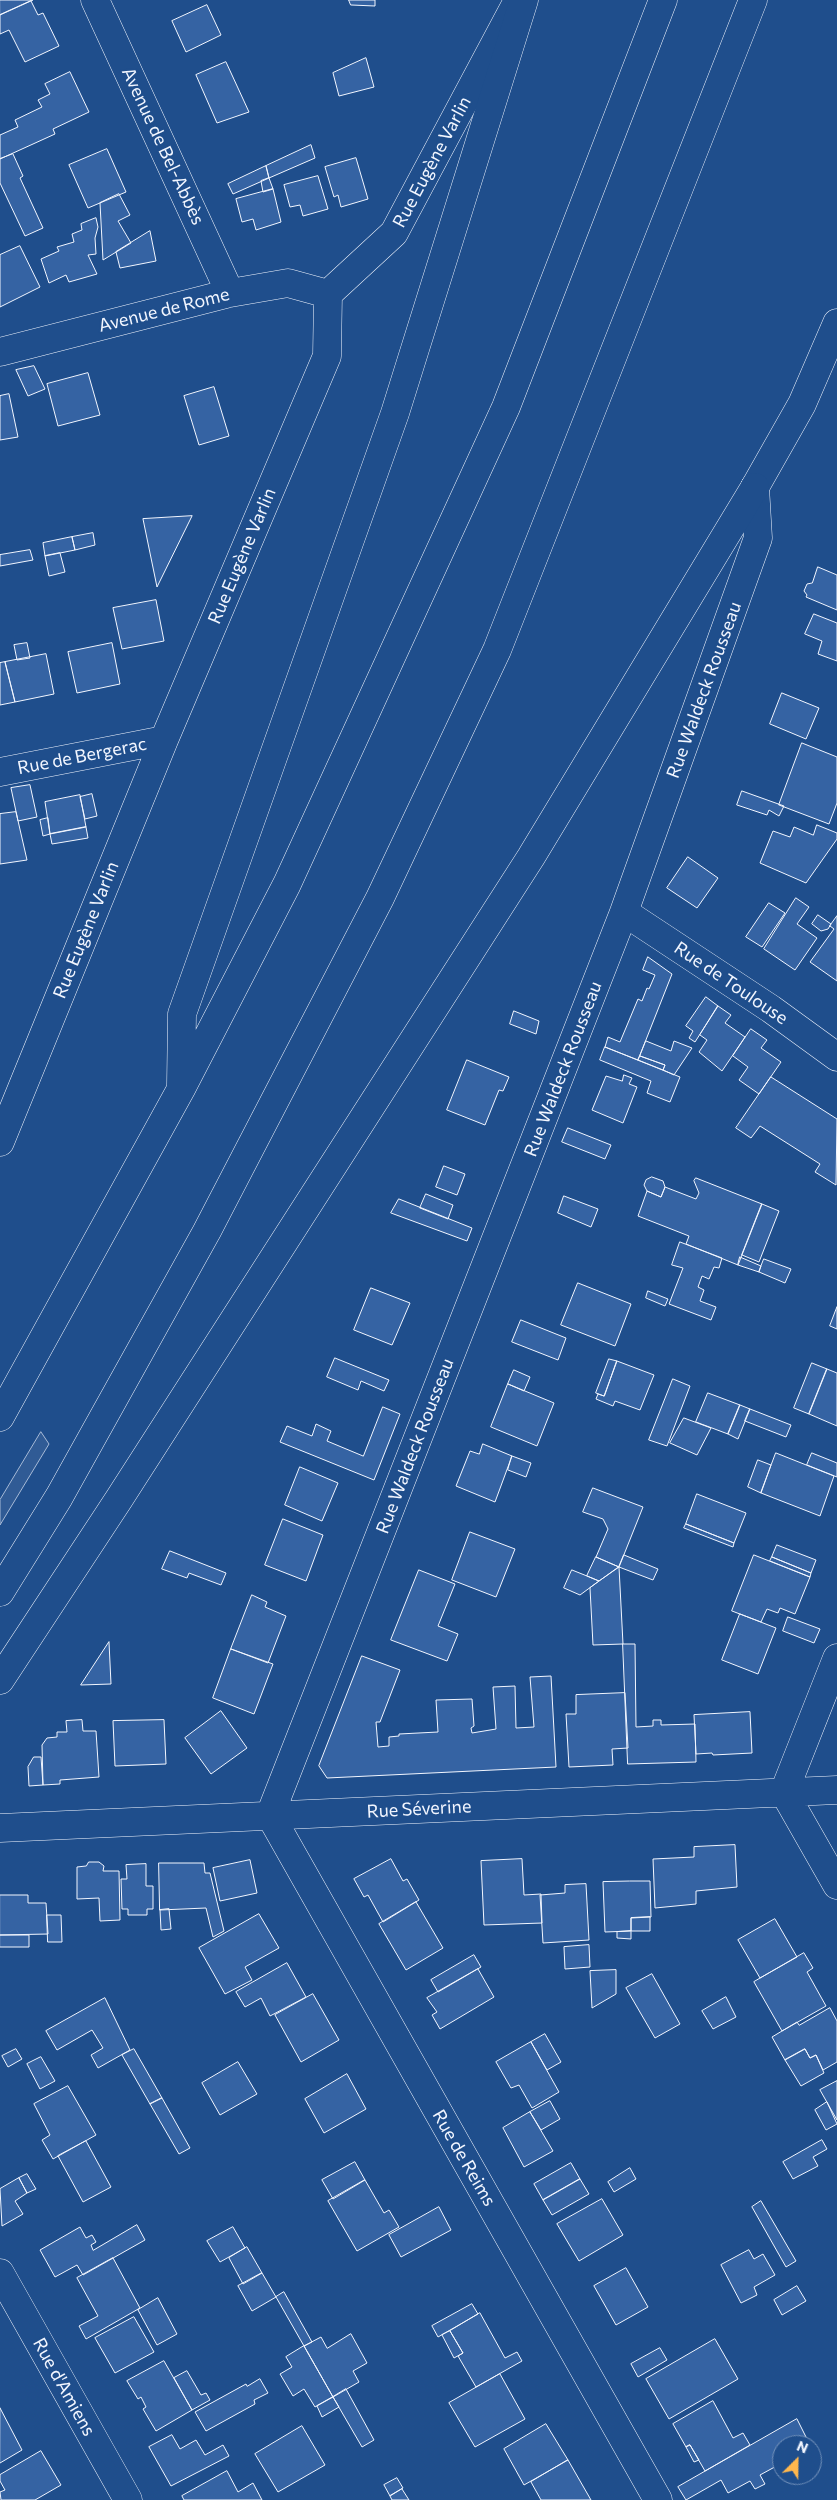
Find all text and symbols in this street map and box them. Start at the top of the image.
street label: Avenue de Bel-Abbès [117,64,209,228]
street label: Rue Eugène Varlin [388,93,476,231]
street label: Avenue de Rome [96,283,232,337]
street label: Rue Eugène Varlin [204,485,280,627]
street label: Rue Waldeck Rousseau [662,599,746,781]
street label: Rue de Bergerac [16,733,148,779]
street label: Rue Eugène Varlin [49,858,123,1002]
street label: Rue de Toulouse [670,937,792,1029]
street label: Rue Waldeck Rousseau [520,978,606,1160]
street label: Rue Waldeck Rousseau [372,1355,458,1537]
street label: Rue Séverine [366,1795,472,1823]
street label: Rue de Reims [428,2106,500,2210]
street label: Rue d'Amiens [28,2334,100,2440]
north arrow [772,2435,822,2485]
text: N [795,2437,811,2457]

